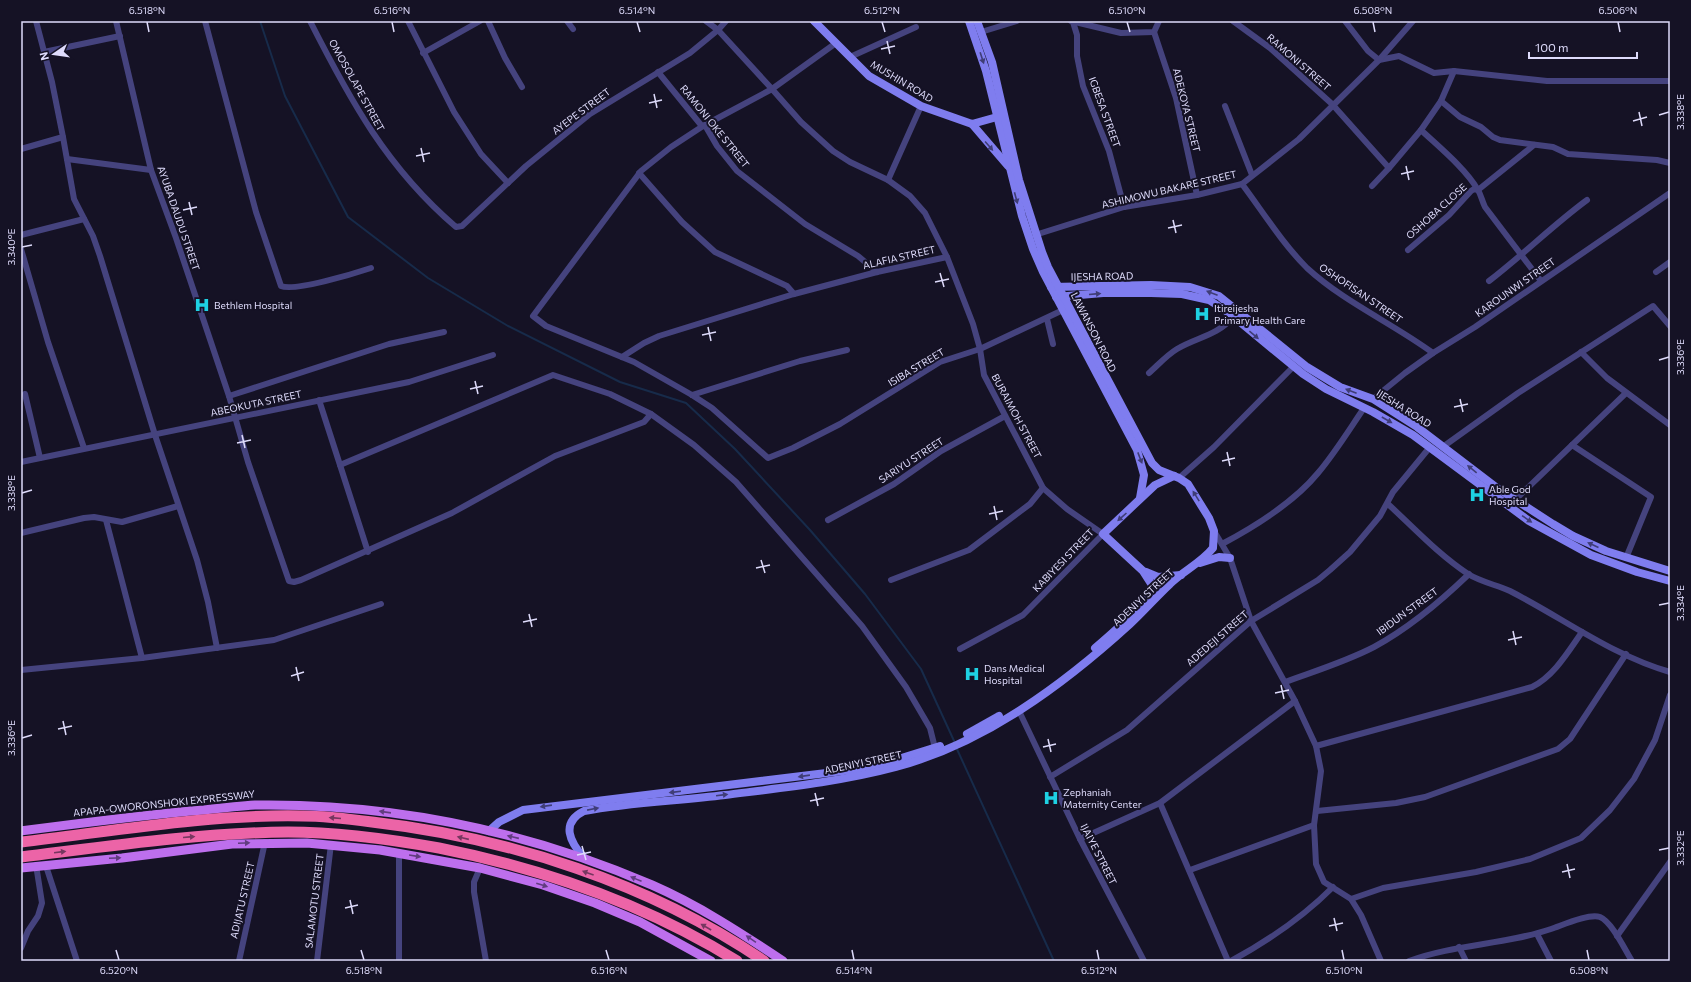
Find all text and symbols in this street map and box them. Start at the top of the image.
text: 6.518°N [129,4,165,16]
text: 6.516°N [374,4,410,16]
text: 6.514°N [619,4,655,16]
text: 6.512°N [864,4,900,16]
text: 6.510°N [1108,4,1146,16]
text: 6.508°N [1354,4,1392,16]
text: 6.506°N [1599,4,1637,16]
street label: RAMONI STREET [1265,31,1334,93]
north arrow [34,34,74,74]
scale bar [1529,34,1637,60]
street label: OMOSOLAPE STREET [327,37,388,134]
text: 100 m [1535,40,1569,54]
text: N [37,51,51,62]
one-way arrow [979,52,985,64]
street label: MUSHIN ROAD [868,58,936,104]
street label: ADEKOYA STREET [1171,67,1203,154]
street label: IGBESA STREET [1087,75,1124,150]
street label: RAMONI OKE STREET [678,82,753,170]
street label: AYEPE STREET [550,85,613,137]
text: 3.338°E [1674,94,1686,130]
one-way arrow [985,141,994,152]
street label: AYUBA DAUDU STREET [155,164,203,272]
street label: ASHIMOWU BAKARE STREET [1100,167,1238,210]
street label: OSHOBA CLOSE [1403,181,1469,241]
one-way arrow [1014,191,1020,204]
text: 3.340°E [5,229,17,265]
street label: ALAFIA STREET [862,243,937,271]
street label: KAROUNWI STREET [1473,254,1558,319]
street label: OSHOFISAN STREET [1317,261,1405,326]
street label: IJESHA ROAD [1071,269,1133,283]
one-way arrow [1205,289,1217,295]
street label: LAWANSON ROAD [1069,290,1119,374]
one-way arrow [1089,290,1101,297]
hospital icon: Bethlem Hospital [193,296,211,314]
place label: Bethlem Hospital [214,299,292,311]
place label: Itireijesha Primary Health Care [1214,302,1305,326]
hospital icon: Itireijesha Primary Health Care [1193,305,1211,323]
one-way arrow [1250,330,1259,339]
text: 3.336°E [1674,339,1686,375]
street label: ISIBA STREET [886,345,947,389]
street label: BURAIMOH STREET [990,372,1045,461]
street label: IJESHA ROAD [1374,386,1434,430]
street label: ABEOKUTA STREET [209,387,303,419]
one-way arrow [1345,388,1357,394]
one-way arrow [1381,416,1393,423]
street label: SARIYU STREET [876,434,946,485]
one-way arrow [1138,453,1144,465]
one-way arrow [1467,464,1477,473]
text: 3.338°E [5,475,17,511]
place label: Able God Hospital [1489,483,1531,507]
hospital icon: Able God Hospital [1468,486,1486,504]
one-way arrow [1192,491,1200,502]
one-way arrow [1117,512,1127,521]
one-way arrow [1522,515,1532,523]
street label: KABIYESI STREET [1030,526,1097,594]
one-way arrow [1588,542,1599,548]
street label: ADENIYI STREET [1110,565,1176,628]
street label: IBIDUN STREET [1374,584,1441,637]
text: 3.334°E [1674,585,1686,621]
street label: ADEDEJI STREET [1184,607,1251,668]
place label: Dans Medical Hospital [984,662,1045,686]
hospital icon: Dans Medical Hospital [963,665,981,683]
text: 3.336°E [5,720,17,756]
street label: ADENIYI STREET [823,748,903,776]
one-way arrow [798,773,810,779]
place label: Zephaniah Maternity Center [1063,786,1142,810]
street label: APAPA-OWORONSHOKI EXPRESSWAY [73,787,256,819]
one-way arrow [669,789,681,795]
hospital icon: Zephaniah Maternity Center [1042,789,1060,807]
one-way arrow [716,792,728,798]
one-way arrow [540,803,552,809]
one-way arrow [586,806,599,812]
one-way arrow [379,809,392,816]
one-way arrow [329,815,341,821]
street label: IJAIYE STREET [1078,821,1120,887]
text: 3.332°E [1674,830,1686,866]
one-way arrow [183,833,195,840]
one-way arrow [507,833,519,839]
one-way arrow [457,834,470,840]
one-way arrow [238,840,250,847]
one-way arrow [54,849,66,855]
street label: SALAMOTU STREET [302,852,326,949]
one-way arrow [409,854,421,860]
one-way arrow [109,855,122,861]
street label: ADIJATU STREET [227,860,257,940]
one-way arrow [582,869,594,875]
one-way arrow [629,875,641,881]
one-way arrow [536,882,548,888]
one-way arrow [701,923,712,930]
one-way arrow [746,935,756,943]
text: 6.520°N [100,964,138,976]
text: 6.518°N [346,964,382,976]
text: 6.516°N [591,964,627,976]
text: 6.514°N [836,964,872,976]
text: 6.512°N [1081,964,1117,976]
text: 6.510°N [1325,964,1363,976]
text: 6.508°N [1570,964,1608,976]

